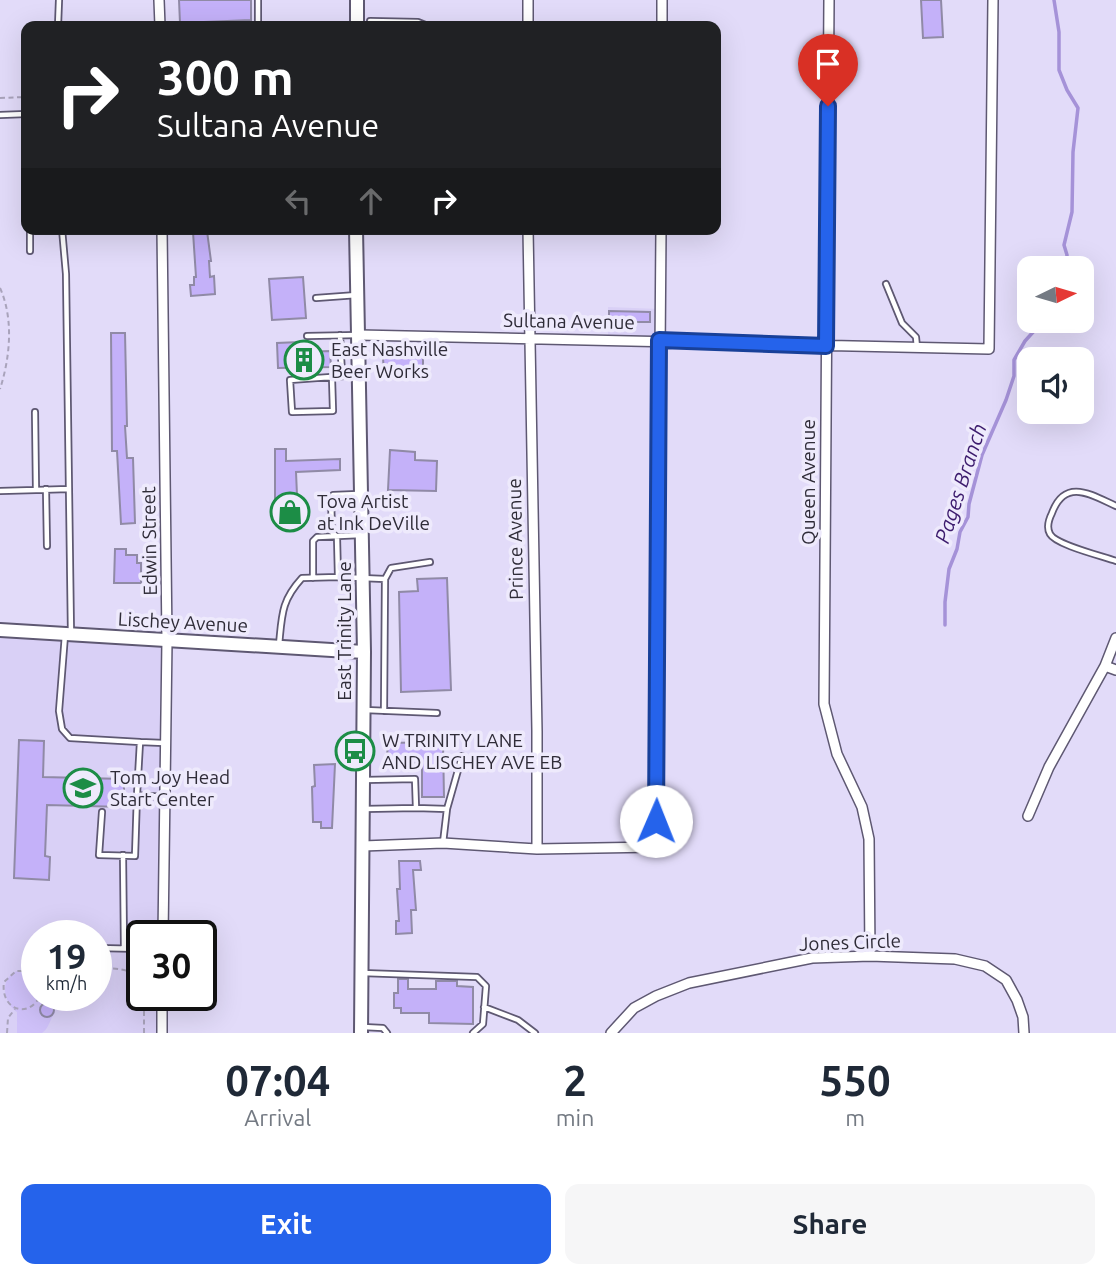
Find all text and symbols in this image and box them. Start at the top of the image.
pin [798,34,858,106]
icon: arrive [809,45,847,83]
icon: right [42,49,133,140]
text: 300 m [157,49,294,104]
text: Sultana Avenue [157,107,379,143]
icon: left [279,182,317,220]
icon: ahead [352,182,390,220]
icon: right [425,182,463,220]
north arrow [1017,256,1094,332]
map controls [1017,256,1094,424]
street label: Sultana Avenue [503,309,635,333]
place label: East Nashville Beer Works [331,338,448,382]
building icon: East Nashville Beer Works [283,339,325,381]
button: sound [1017,347,1094,424]
street label: Queen Avenue [797,419,819,545]
water label: Pages Branch [929,420,991,546]
street label: Prince Avenue [503,478,527,600]
street label: Edwin Street [137,486,161,596]
place label: Tova Artist at Ink DeVille [317,490,430,534]
shop icon: Tova Artist at Ink DeVille [269,491,311,533]
street label: East Trinity Lane [333,561,355,701]
street label: Lischey Avenue [117,608,249,636]
place label: W TRINITY LANE AND LISCHEY AVE EB [382,729,562,773]
bus stop icon: W TRINITY LANE AND LISCHEY AVE EB [334,730,376,772]
place label: Tom Joy Head Start Center [110,766,230,810]
school or university icon: Tom Joy Head Start Center [62,767,104,809]
position arrow [619,784,693,858]
speed limit sign: 30 [126,920,217,1011]
street label: Jones Circle [799,929,901,955]
text: 19 [47,936,86,976]
text: km/h [46,973,87,993]
text: 07:04 [225,1057,330,1104]
text: 2 [563,1057,587,1104]
text: 550 [820,1057,891,1104]
text: Arrival [244,1105,311,1130]
text: min [556,1105,594,1130]
text: m [845,1105,865,1130]
button: Exit [21,1184,551,1264]
button: Share [565,1184,1095,1264]

